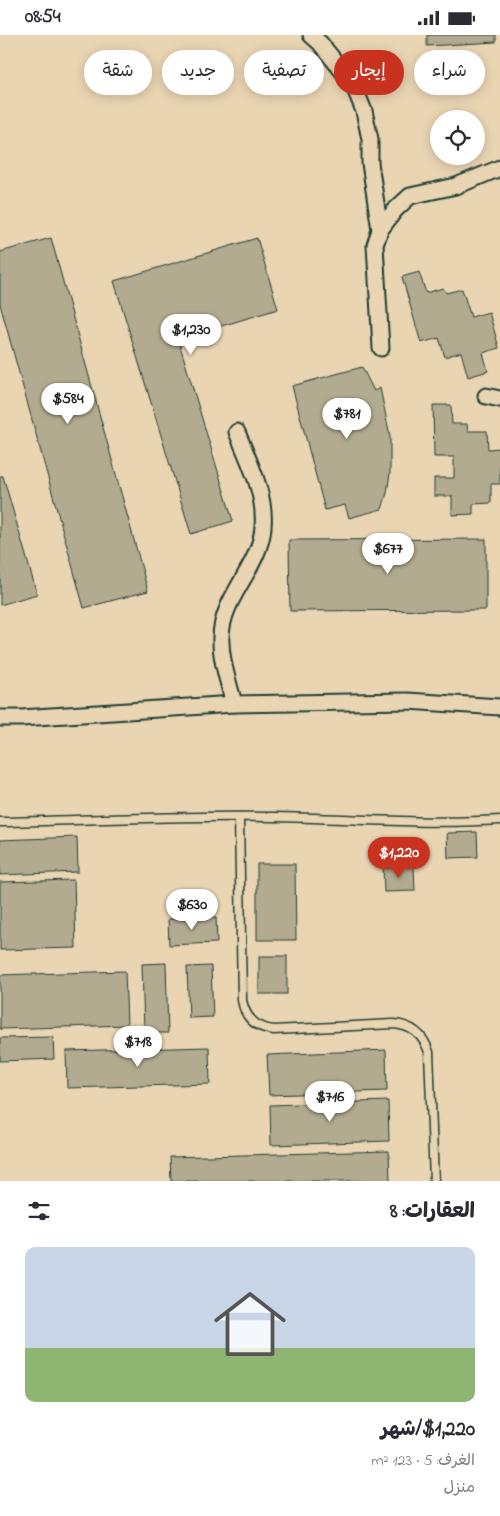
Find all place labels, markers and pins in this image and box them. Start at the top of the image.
pin: $1,230 [150,313,232,356]
pin: $584 [38,383,98,425]
pin: $781 [317,397,377,440]
pin: $677 [358,533,418,575]
pin: $1,220 [358,837,440,879]
pin: $630 [162,889,222,931]
pin: $718 [108,1025,168,1068]
pin: $716 [300,1081,360,1123]

